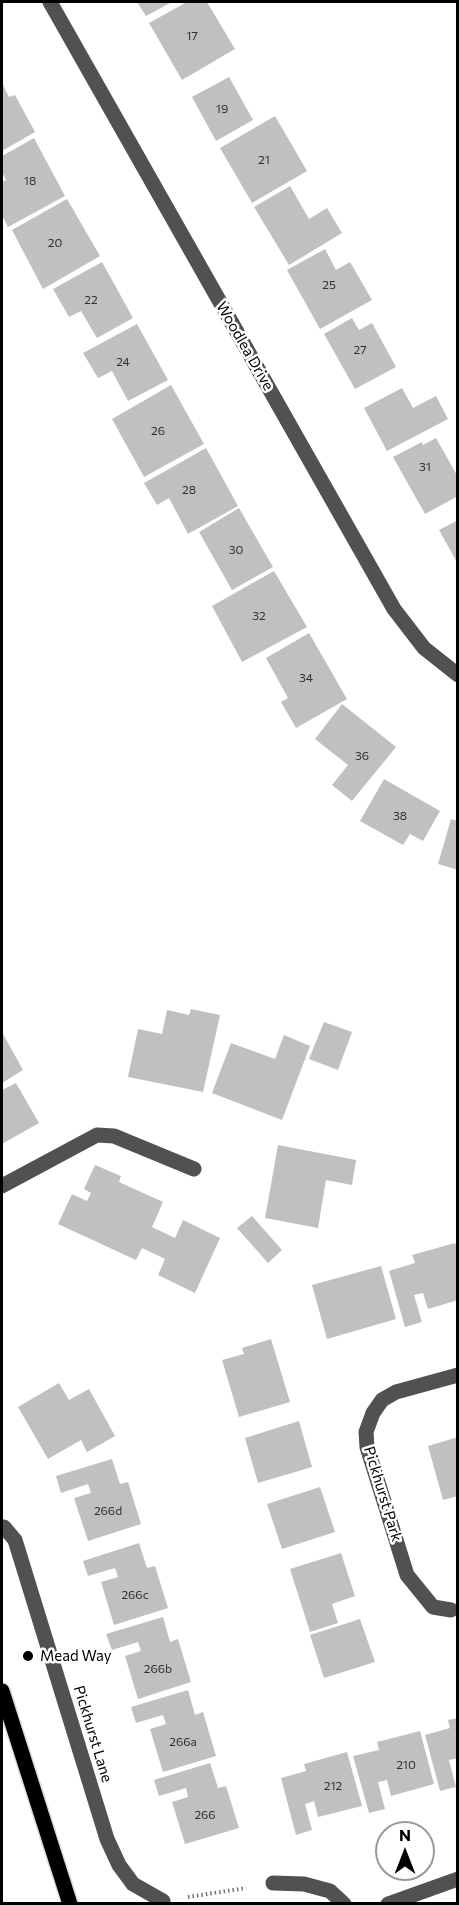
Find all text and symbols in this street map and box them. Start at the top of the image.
house number: 17 [186,29,198,43]
house number: 19 [216,102,228,116]
house number: 21 [258,153,270,167]
house number: 18 [24,174,36,188]
house number: 20 [48,236,62,250]
house number: 25 [322,278,336,292]
house number: 22 [84,293,98,307]
street label: Woodlea Drive [212,298,278,394]
house number: 27 [354,343,366,357]
house number: 24 [116,355,130,369]
house number: 26 [151,424,165,438]
house number: 31 [419,460,431,474]
house number: 28 [182,483,196,497]
house number: 30 [229,543,243,557]
house number: 32 [252,609,266,623]
house number: 34 [299,671,313,685]
house number: 36 [355,749,369,763]
house number: 38 [393,809,407,823]
street label: Pickhurst Park [360,1444,406,1544]
house number: 266d [94,1504,122,1518]
house number: 266c [121,1588,149,1602]
place label: Mead Way [40,1647,112,1665]
marker: Mead Way [21,1649,35,1663]
house number: 266b [144,1662,172,1676]
street label: Pickhurst Lane [70,1683,116,1785]
house number: 266a [169,1735,197,1749]
house number: 210 [396,1758,416,1772]
house number: 212 [324,1779,342,1793]
house number: 266 [194,1808,216,1822]
north arrow [375,1821,435,1881]
text: N [399,1825,411,1844]

